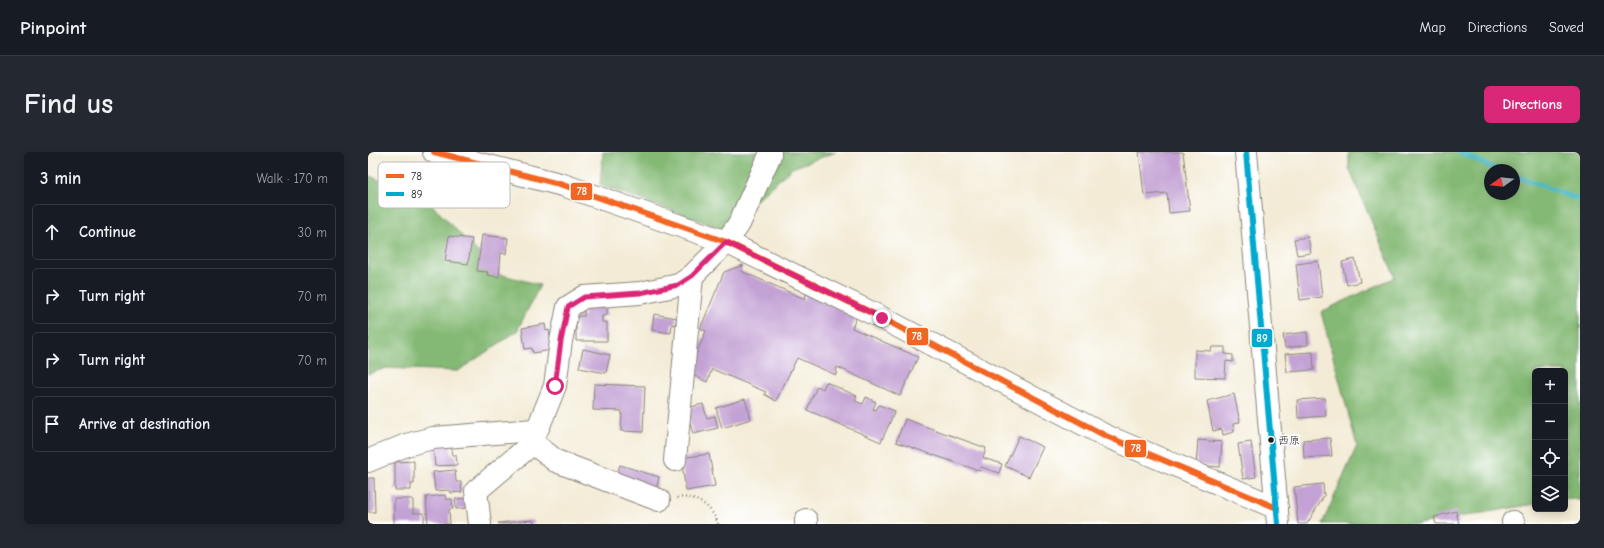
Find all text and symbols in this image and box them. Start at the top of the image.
text: Pinpoint [20,17,86,39]
text: Map [1419,19,1446,36]
text: Directions [1468,19,1527,36]
text: Saved [1549,19,1584,36]
button: Directions [1484,86,1580,123]
text: Find us [24,88,113,120]
legend [378,162,510,208]
north arrow [1484,164,1520,200]
text: 3 min [40,169,81,188]
text: 78 [411,170,422,183]
text: Walk · 170 m [256,171,328,186]
line badge: 78 [570,182,593,201]
text: 78 [577,185,587,198]
text: 89 [411,188,423,201]
icon: ahead [41,221,63,243]
text: Continue [79,223,136,241]
text: 30 m [297,225,327,240]
icon: right [41,285,63,307]
text: Turn right [79,287,145,305]
text: 70 m [298,289,327,304]
route end [873,309,891,327]
line badge: 78 [906,327,929,346]
line badge: 89 [1251,328,1273,348]
text: 78 [912,330,922,343]
text: 89 [1256,332,1268,345]
icon: right [41,349,63,371]
text: Turn right [79,351,145,369]
text: 70 m [298,353,327,368]
map controls [1532,368,1568,512]
button: + [1532,368,1568,404]
route start [546,377,564,395]
button: − [1532,404,1568,440]
icon: arrive [41,413,63,435]
text: Arrive at destination [79,415,210,433]
place label: 西原 [1278,434,1300,447]
marker: 西原 [1266,435,1276,445]
line badge: 78 [1124,439,1147,458]
button: locate [1532,440,1568,476]
text: 78 [1131,442,1141,455]
button: layers [1532,476,1568,512]

